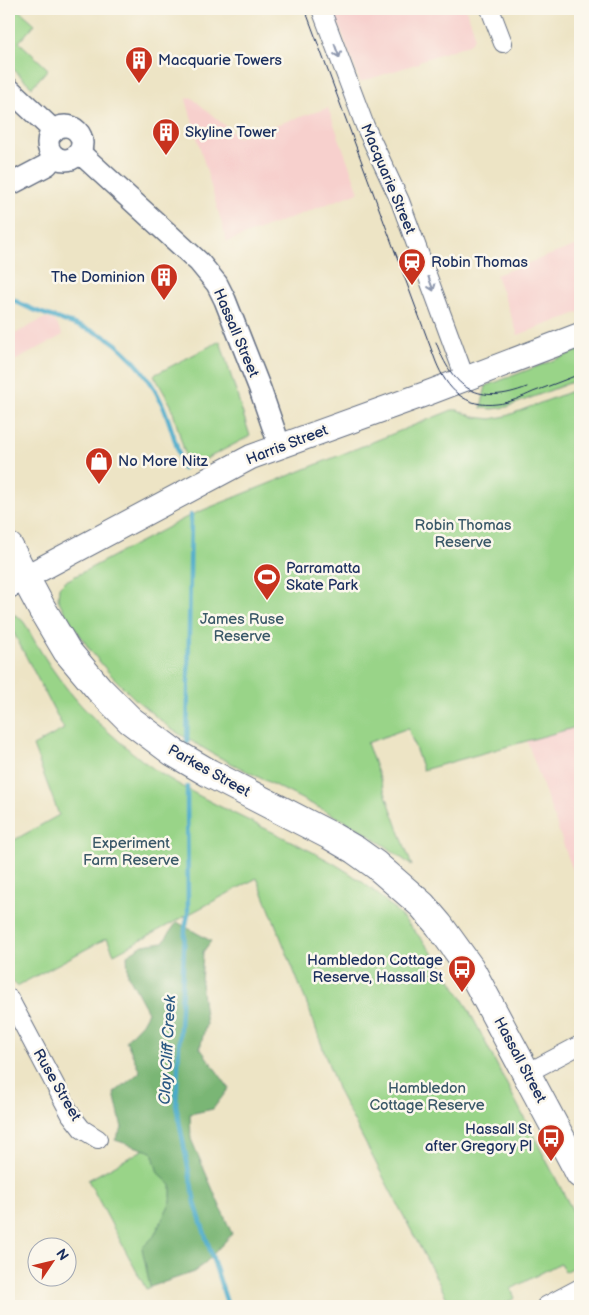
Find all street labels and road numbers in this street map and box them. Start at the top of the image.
street label: Macquarie Street [356,121,420,237]
street label: Hassall Street [209,286,263,381]
street label: Harris Street [243,421,331,469]
street label: Parkes Street [165,741,254,802]
street label: Hassall Street [489,1014,551,1106]
street label: Ruse Street [29,1045,85,1125]

